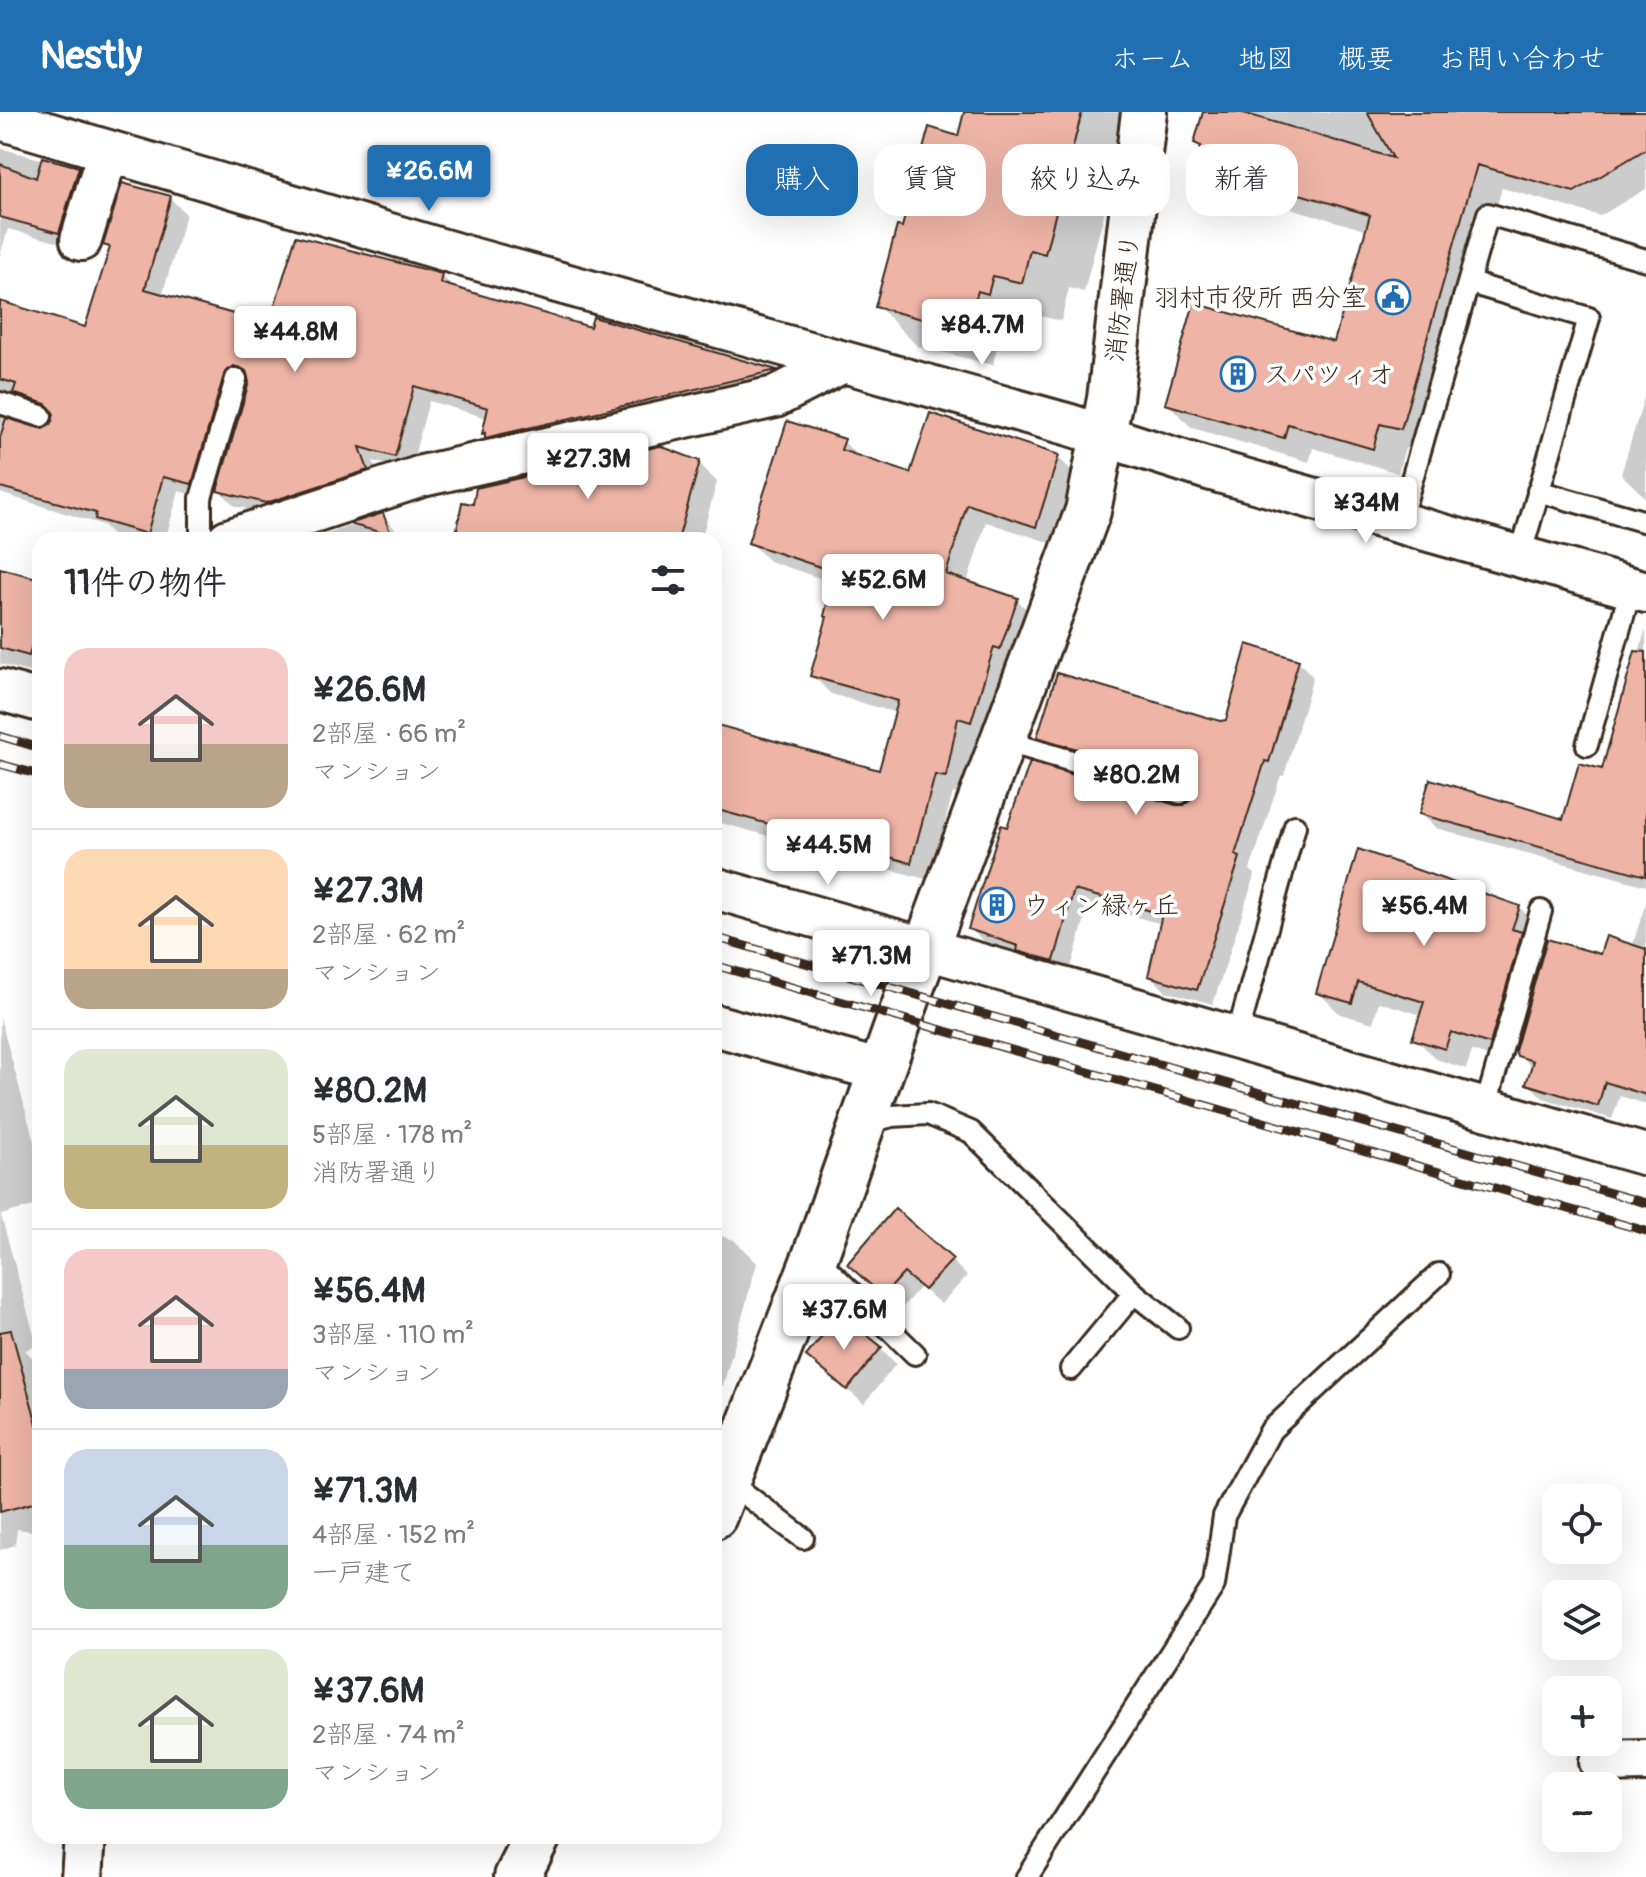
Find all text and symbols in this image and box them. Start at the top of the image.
text: Nestly [40,32,142,80]
text: ホーム [1111,42,1194,77]
text: 地図 [1238,42,1294,77]
text: 概要 [1338,42,1394,77]
text: お問い合わせ [1438,42,1606,77]
chip: 購入 [746,144,858,216]
chip: 賃貸 [874,144,986,216]
chip: 絞り込み [1002,144,1170,216]
chip: 新着 [1186,144,1298,216]
pin: ¥26.6M [364,145,494,213]
text: ¥26.6M [385,155,473,187]
street label: 消防署通り [1099,232,1147,365]
public building icon: 羽村市役所 西分室 [1374,278,1412,316]
place label: 羽村市役所 西分室 [1153,282,1367,314]
pin: ¥84.7M [917,299,1047,367]
pin: ¥44.8M [230,306,360,374]
text: ¥84.7M [940,309,1024,341]
text: ¥44.8M [252,316,338,348]
building icon: スパツィオ [1219,355,1257,393]
place label: スパツィオ [1264,359,1394,391]
pin: ¥27.3M [523,433,653,501]
text: ¥27.3M [545,443,631,475]
pin: ¥34M [1319,477,1413,545]
text: ¥34M [1333,487,1399,519]
pin: ¥52.6M [818,554,948,622]
icon: filters [646,558,690,602]
text: 11件の物件 [64,562,227,605]
text: ¥52.6M [840,564,926,596]
text: ¥26.6M [312,669,426,712]
icon: home [128,680,224,776]
text: 2部屋 · 66 m² [312,718,466,750]
pin: ¥80.2M [1071,749,1201,817]
text: マンション [312,756,441,788]
text: ¥80.2M [1092,759,1180,791]
pin: ¥44.5M [763,819,893,887]
text: ¥44.5M [785,829,871,861]
text: ¥27.3M [312,870,424,913]
pin: ¥56.4M [1359,880,1489,948]
icon: home [128,881,224,977]
building icon: ウィン緑ヶ丘 [978,886,1016,924]
place label: ウィン緑ヶ丘 [1023,890,1179,922]
text: ¥56.4M [1381,890,1467,922]
text: 2部屋 · 62 m² [312,919,466,951]
pin: ¥71.3M [806,930,936,998]
text: ¥71.3M [831,940,911,972]
text: マンション [312,957,441,989]
text: ¥80.2M [312,1070,427,1113]
icon: home [128,1081,224,1177]
text: 5部屋 · 178 m² [312,1119,472,1151]
text: 消防署通り [312,1157,442,1189]
text: ¥56.4M [312,1270,425,1313]
icon: home [128,1281,224,1377]
pin: ¥37.6M [779,1284,909,1352]
text: ¥37.6M [801,1294,887,1326]
text: 3部屋 · 110 m² [312,1319,474,1351]
text: マンション [312,1357,441,1389]
text: ¥71.3M [312,1470,418,1513]
icon: home [128,1481,224,1577]
map controls [1542,1484,1622,1852]
button: locate [1542,1484,1622,1564]
text: 4部屋 · 152 m² [312,1519,475,1551]
text: 一戸建て [312,1557,416,1589]
button: layers [1542,1580,1622,1660]
text: ¥37.6M [312,1670,424,1713]
button: + [1542,1676,1622,1756]
icon: home [128,1681,224,1777]
text: 2部屋 · 74 m² [312,1719,465,1751]
text: マンション [312,1757,441,1789]
button: − [1542,1772,1622,1852]

